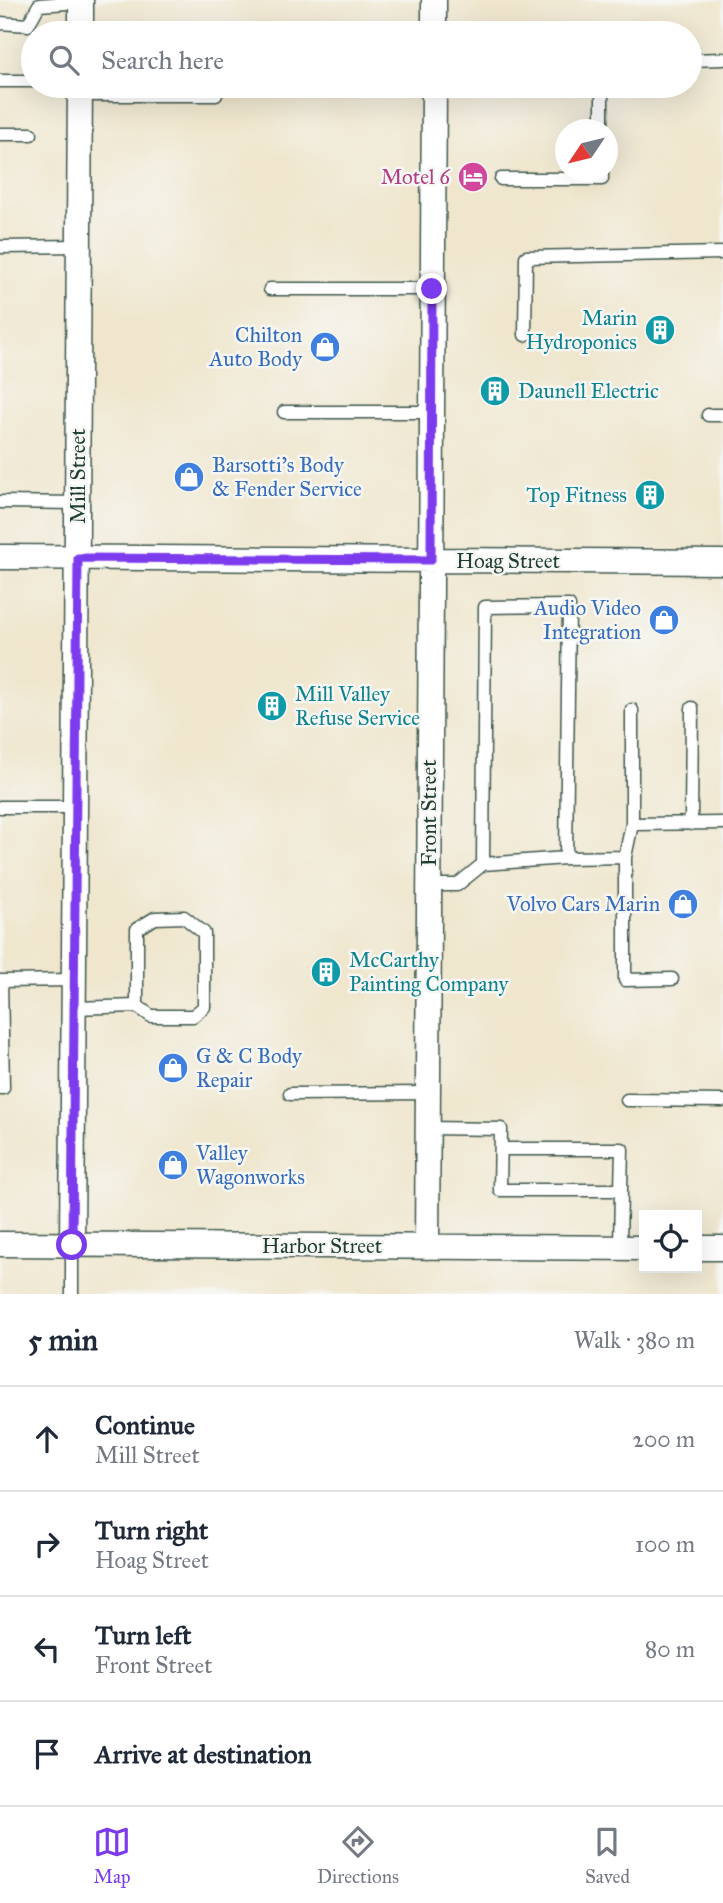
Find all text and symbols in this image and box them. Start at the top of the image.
search box [21,21,702,98]
icon: search [45,41,83,79]
text: Search here [101,44,224,76]
north arrow [555,119,618,182]
hotel icon: Motel 6 [456,160,490,194]
place label: Motel 6 [381,164,451,190]
route end [416,273,447,304]
place label: Marin Hydroponics [526,305,637,355]
building icon: Marin Hydroponics [643,313,677,347]
place label: Chilton Auto Body [208,322,303,372]
shop icon: Chilton Auto Body [308,330,342,364]
building icon: Daunell Electric [478,374,512,408]
place label: Daunell Electric [518,378,659,404]
street label: Mill Street [65,428,91,524]
place label: Barsotti's Body & Fender Service [212,452,362,502]
shop icon: Barsotti's Body & Fender Service [172,460,206,494]
building icon: Top Fitness [633,478,667,512]
place label: Top Fitness [526,482,627,508]
street label: Hoag Street [456,548,561,574]
place label: Audio Video Integration [533,595,641,645]
shop icon: Audio Video Integration [647,603,681,637]
place label: Mill Valley Refuse Service [295,681,420,731]
building icon: Mill Valley Refuse Service [255,689,289,723]
street label: Front Street [416,759,442,867]
shop icon: Volvo Cars Marin [666,887,700,921]
place label: Volvo Cars Marin [506,891,660,917]
place label: McCarthy Painting Company [349,947,509,997]
building icon: McCarthy Painting Company [309,955,343,989]
place label: G & C Body Repair [196,1043,303,1093]
shop icon: G & C Body Repair [156,1051,190,1085]
place label: Valley Wagonworks [195,1140,305,1190]
shop icon: Valley Wagonworks [156,1148,190,1182]
map controls [639,1210,702,1273]
button: locate [639,1210,702,1273]
route start [56,1229,87,1260]
street label: Harbor Street [262,1233,383,1259]
text: 5 min [28,1322,98,1358]
text: Walk · 380 m [574,1326,695,1354]
text: Continue [95,1409,195,1441]
icon: ahead [28,1420,66,1458]
text: 200 m [633,1425,695,1453]
text: Mill Street [95,1441,200,1469]
text: Turn right [95,1514,208,1546]
icon: right [28,1525,66,1563]
text: 100 m [635,1530,695,1558]
text: Hoag Street [95,1546,209,1574]
text: Turn left [95,1619,191,1651]
icon: left [28,1630,66,1668]
text: 80 m [645,1635,695,1663]
text: Front Street [95,1651,212,1679]
icon: arrive [28,1735,66,1773]
text: Arrive at destination [95,1738,312,1770]
tab: Map [93,1823,131,1888]
tab: Directions [317,1823,399,1888]
tab: Saved [585,1823,630,1888]

